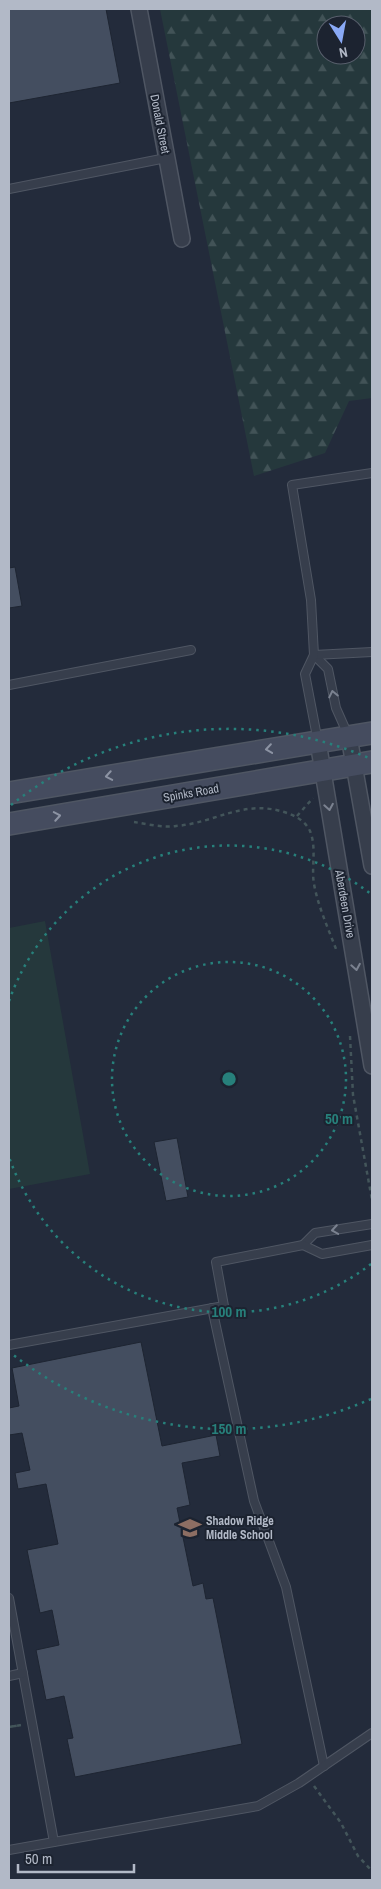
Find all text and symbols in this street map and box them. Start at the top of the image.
north arrow [316,15,366,65]
text: N [338,43,349,62]
street label: Donald Street [146,93,174,155]
one-way arrow [328,690,339,699]
one-way arrow [265,744,274,754]
one-way arrow [105,770,113,780]
street label: Spinks Road [162,780,220,806]
one-way arrow [323,803,333,811]
one-way arrow [52,812,61,822]
street label: Aberdeen Drive [331,868,359,939]
one-way arrow [350,963,360,972]
centre of rings [220,1070,238,1088]
text: 50 m [325,1108,353,1129]
one-way arrow [331,1224,339,1234]
text: 100 m [212,1301,246,1322]
text: 150 m [212,1418,246,1439]
place label: Shadow Ridge Middle School [206,1513,274,1543]
school or university icon: Shadow Ridge Middle School [177,1515,203,1541]
scale bar [18,1842,134,1874]
text: 50 m [25,1848,52,1869]

